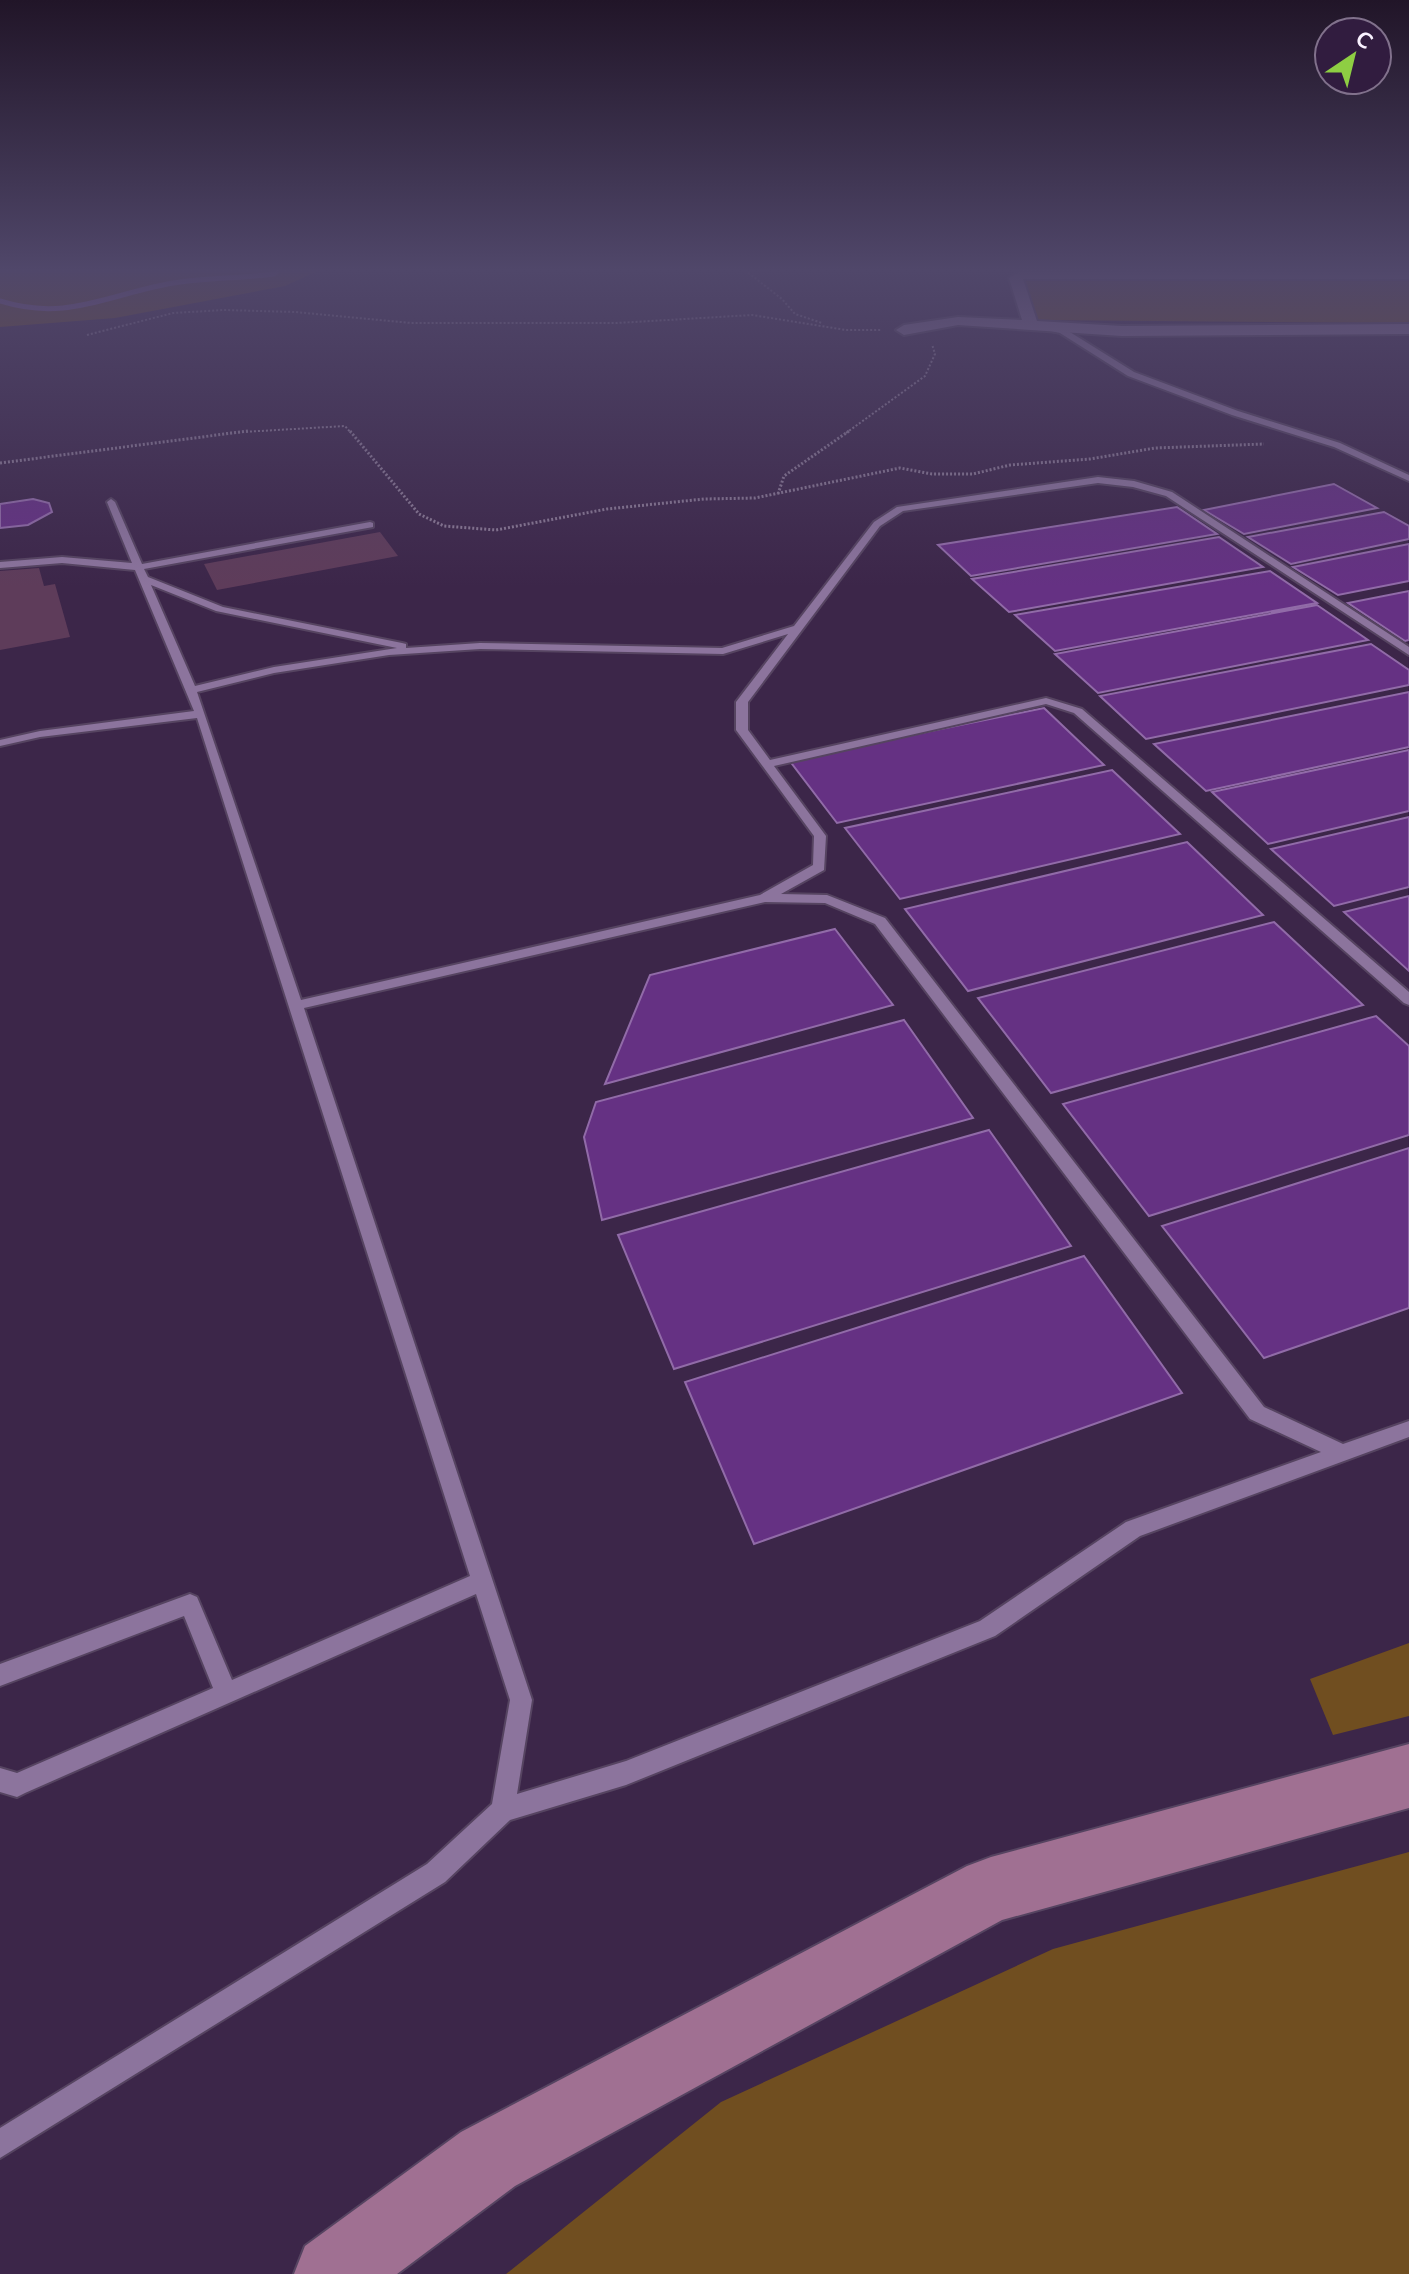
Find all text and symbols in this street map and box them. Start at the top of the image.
north arrow [1313,16,1393,96]
text: С [1350,24,1379,55]

